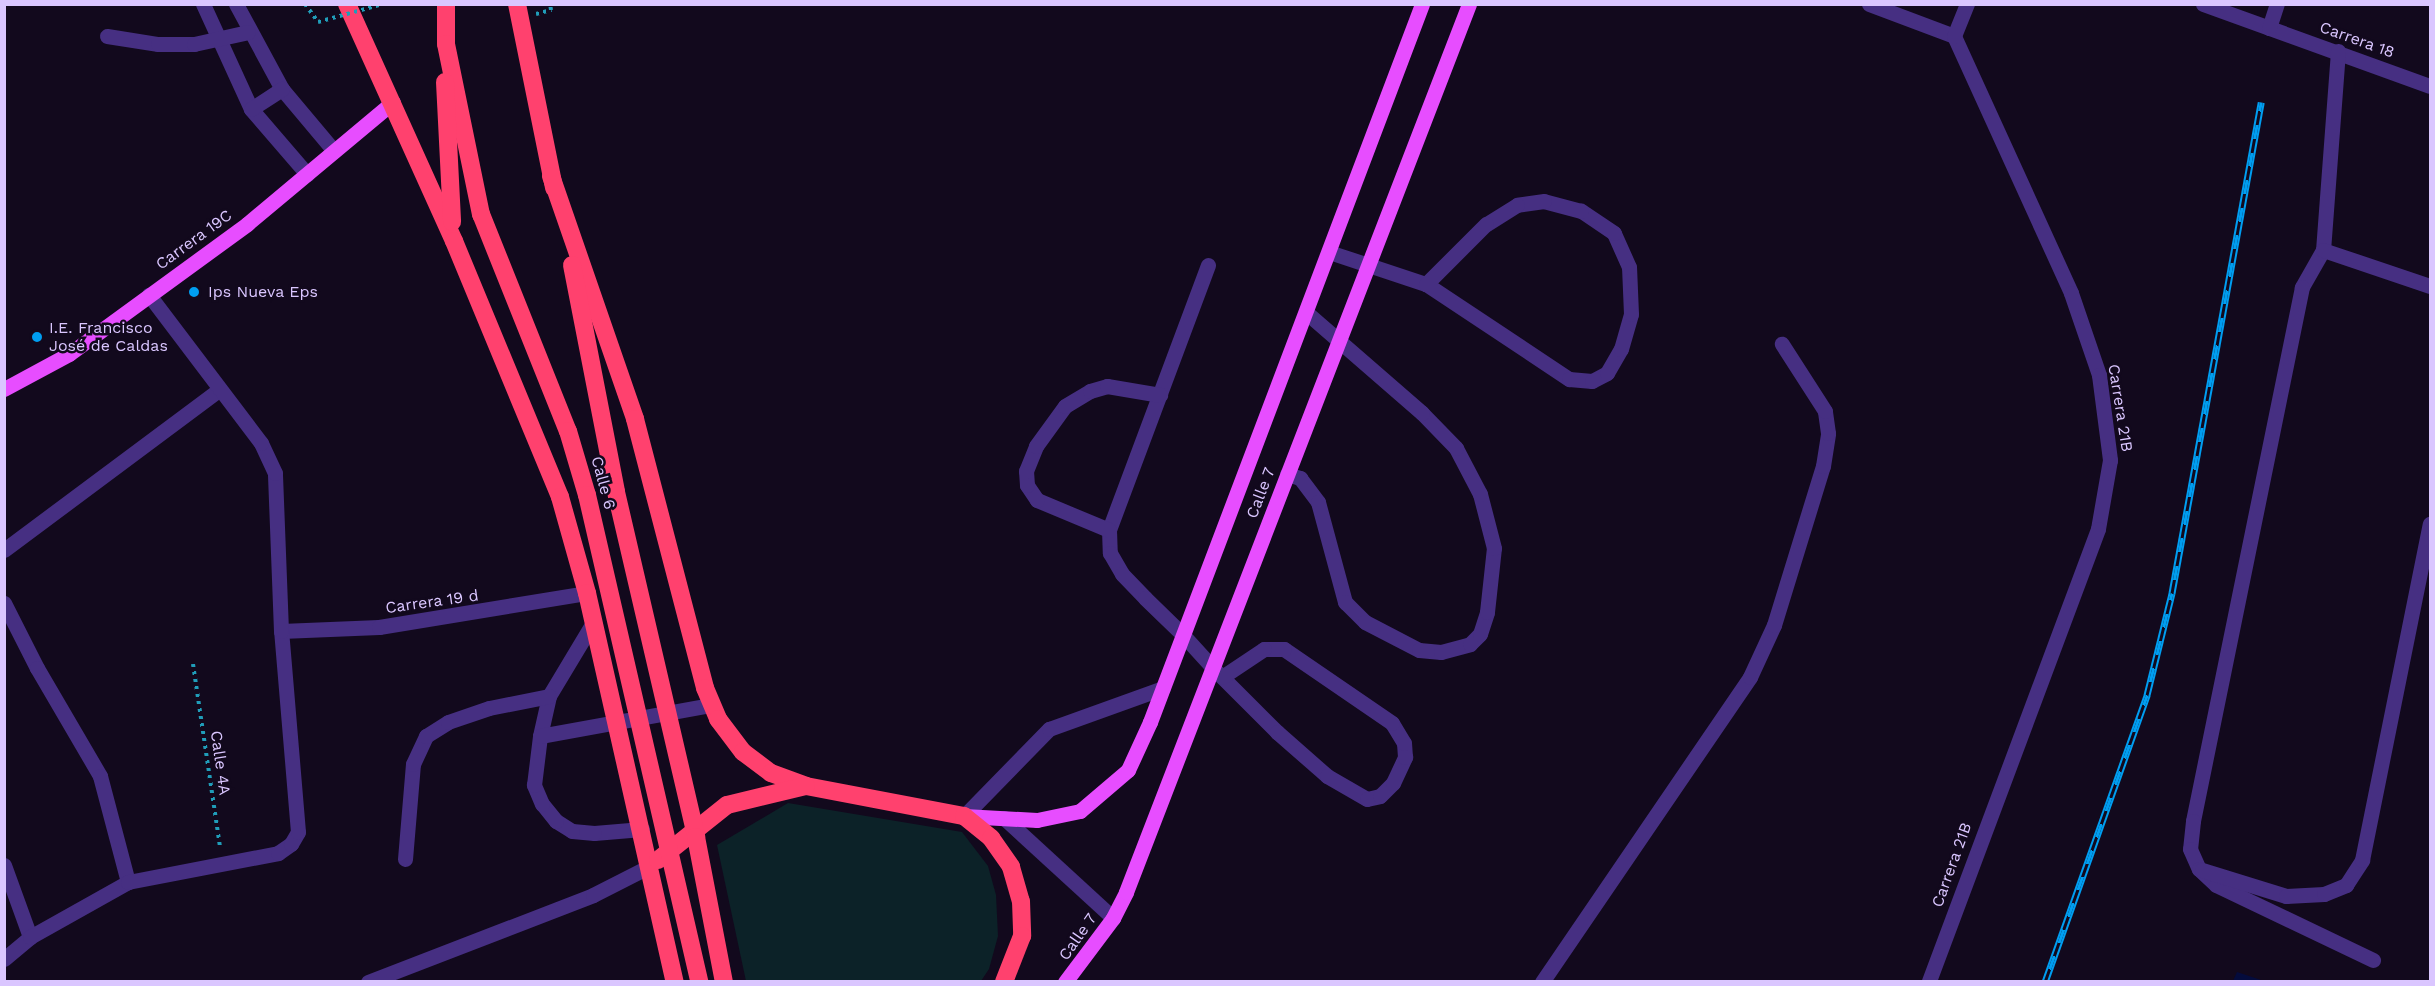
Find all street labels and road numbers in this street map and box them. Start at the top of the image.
street label: Carrera 18 [2317,17,2397,63]
street label: Carrera 19C [152,206,236,274]
street label: Carrera 21B [2104,363,2136,453]
street label: Calle 6 [587,454,619,512]
street label: Calle 7 [1242,465,1280,521]
street label: Carrera 19 d [384,586,480,618]
street label: Calle 4A [206,730,234,796]
street label: Carrera 21B [1928,820,1976,910]
street label: Calle 7 [1055,910,1101,964]

